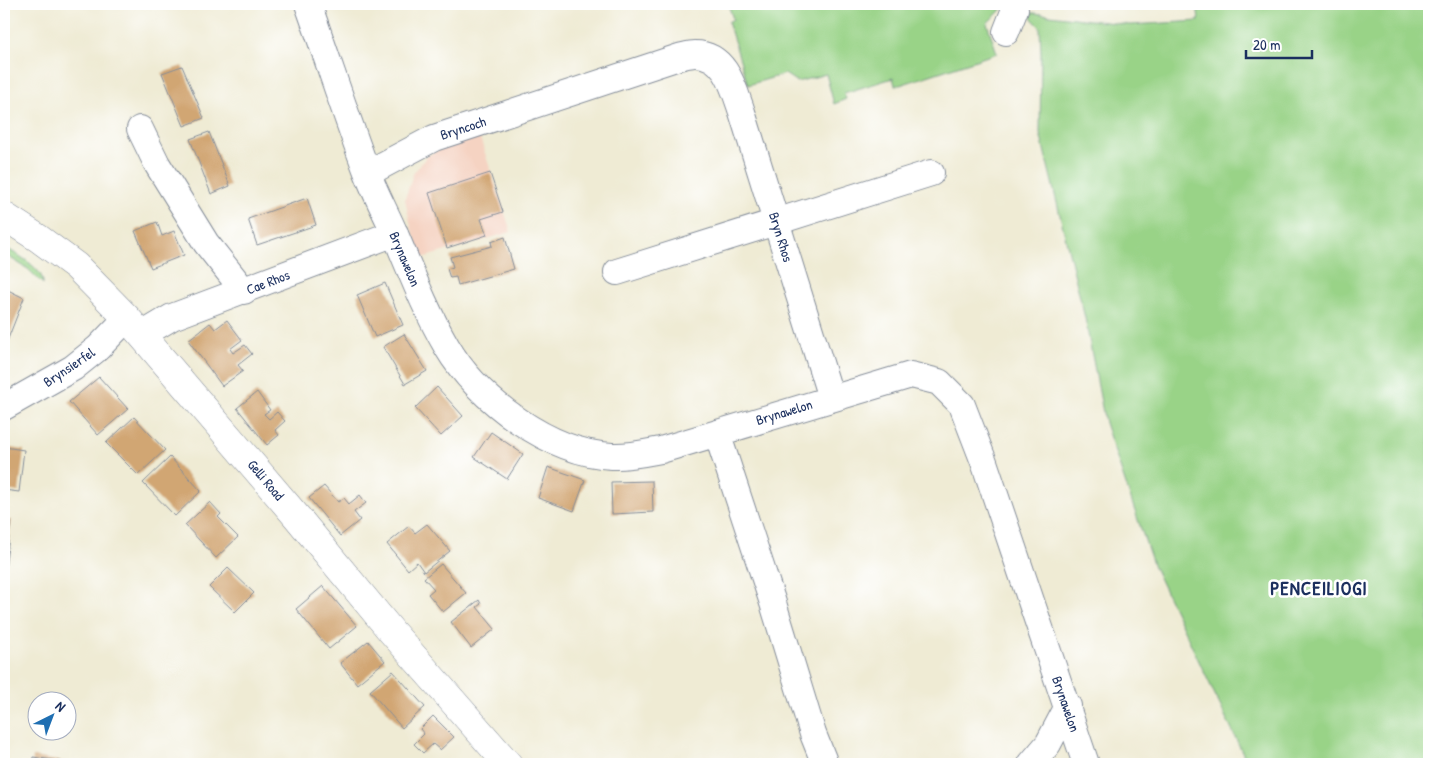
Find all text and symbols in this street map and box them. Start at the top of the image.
scale bar [1246,28,1312,60]
text: 20 m [1253,34,1280,55]
street label: Bryncoch [438,111,489,145]
street label: Bryn Rhos [764,210,798,264]
street label: Brynawelon [384,228,426,290]
street label: Cae Rhos [243,265,292,299]
street label: Brynsierfel [39,342,99,392]
street label: Brynawelon [753,394,815,430]
street label: Gelli Road [244,455,289,504]
district label: PENCEILIOGI [1270,575,1368,601]
street label: Brynawelon [1047,673,1085,735]
north arrow [28,690,78,740]
text: N [52,696,71,716]

